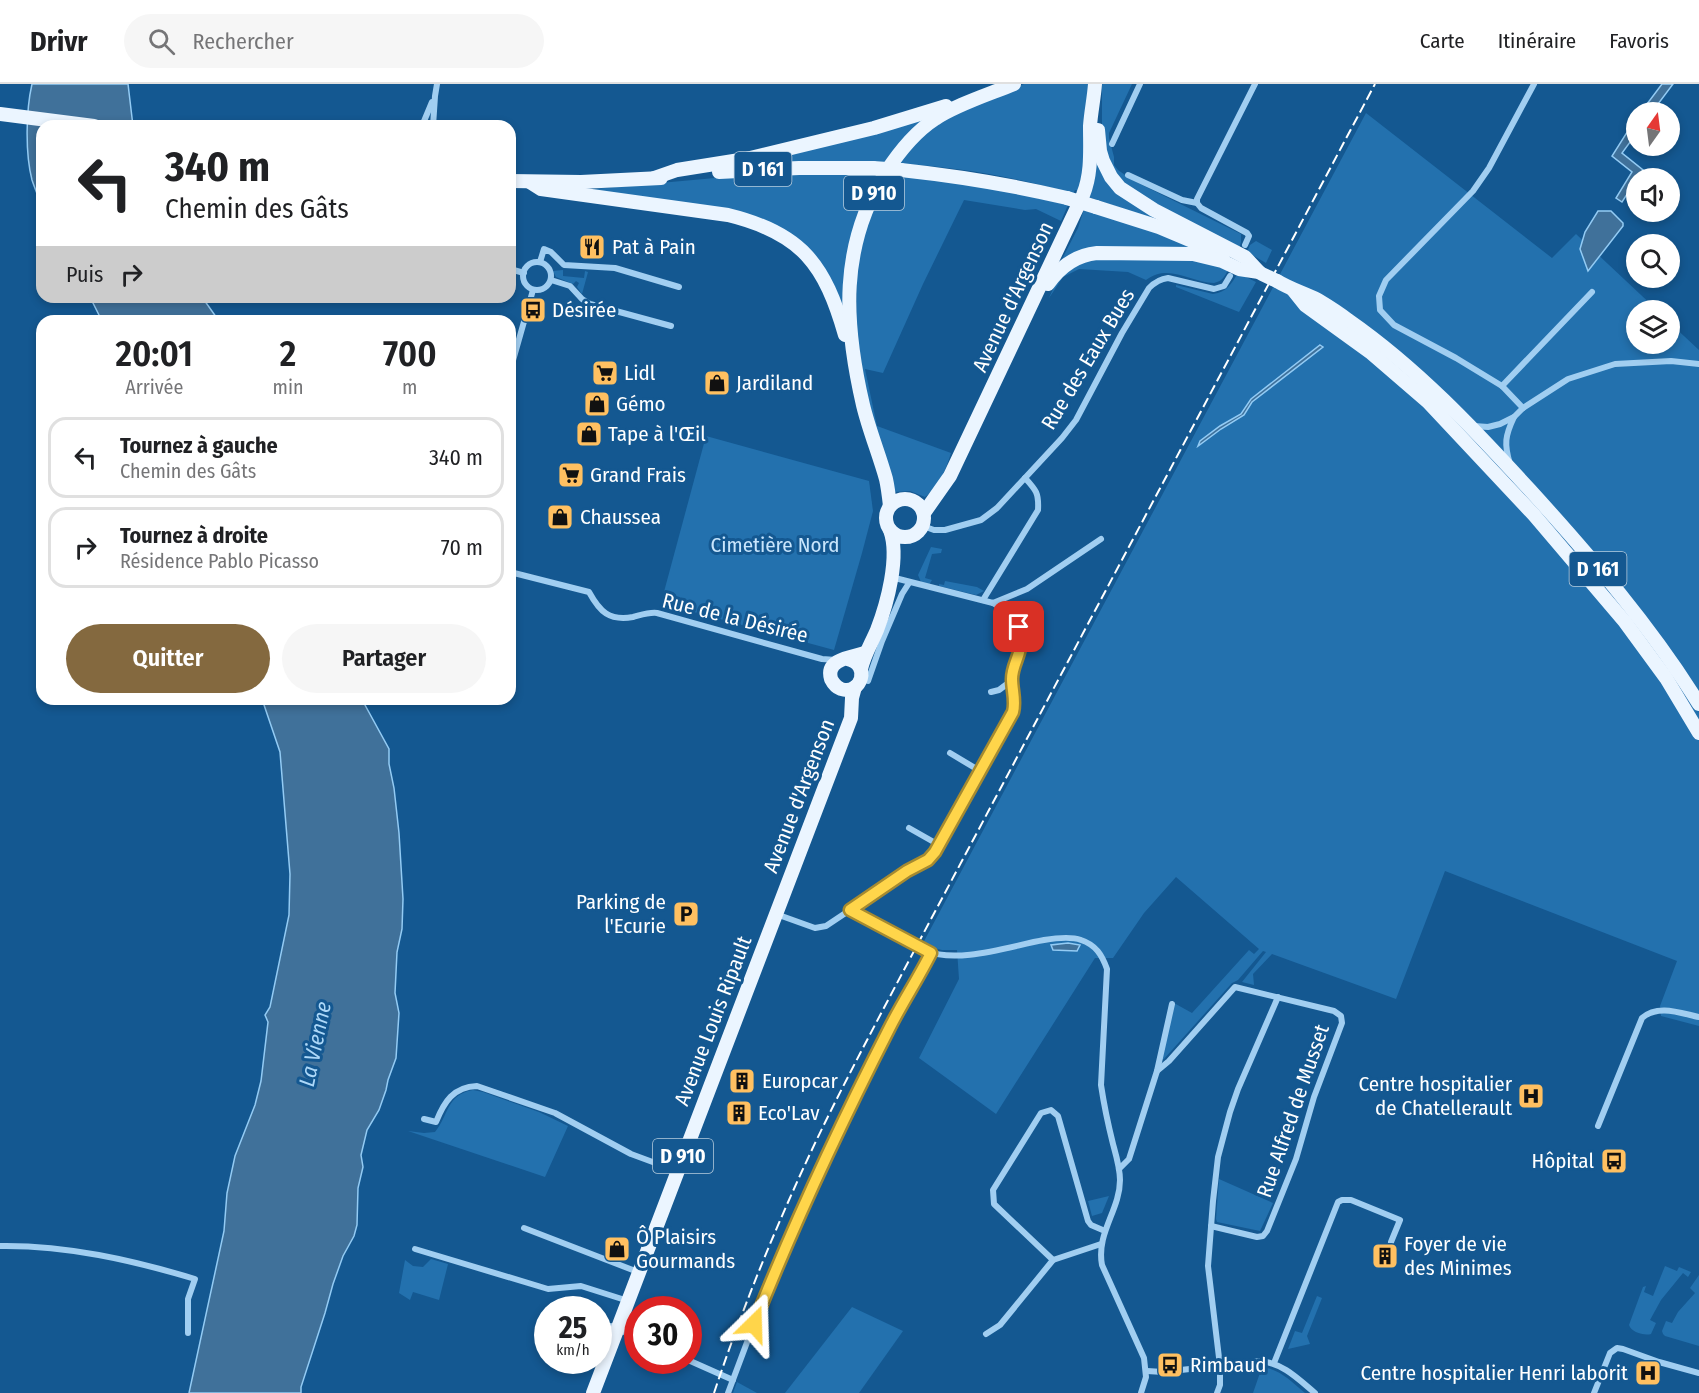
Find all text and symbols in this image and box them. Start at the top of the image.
search box [124,14,544,68]
text: Drivr [30,25,88,58]
icon: search [145,25,178,58]
text: Rechercher [193,28,294,55]
text: Carte [1420,28,1465,54]
text: Itinéraire [1498,28,1576,54]
text: Favoris [1609,28,1669,54]
north arrow [1626,102,1680,156]
map controls [1626,102,1680,354]
text: 340 m [165,142,270,192]
icon: left [66,144,144,222]
road number: D 161 [734,152,792,186]
button: sound [1626,168,1680,222]
road number: D 910 [844,176,904,210]
text: Chemin des Gâts [165,193,349,225]
street label: Avenue d'Argenson [967,218,1059,376]
restaurant icon: Pat à Pain [577,232,607,262]
place label: Pat à Pain [612,234,696,260]
button: search [1626,234,1680,288]
icon: right [115,258,148,291]
text: Puis [66,261,103,288]
street label: Rue des Eaux Bues [1036,284,1140,434]
bus stop icon: Désirée [518,295,548,325]
place label: Désirée [552,297,616,323]
button: layers [1626,300,1680,354]
text: 20:01 [115,332,193,376]
text: 2 [280,332,296,376]
text: 700 [383,332,437,376]
supermarket icon: Lidl [590,358,620,388]
place label: Lidl [624,360,656,386]
shop icon: Jardiland [702,368,732,398]
place label: Jardiland [736,370,813,396]
text: Arrivée [125,375,183,399]
text: min [273,375,304,399]
text: m [402,375,417,399]
shop icon: Gémo [582,389,612,419]
place label: Gémo [616,391,666,417]
shop icon: Tape à l'Œil [574,419,604,449]
place label: Tape à l'Œil [608,421,706,447]
text: Tournez à gauche [120,432,278,459]
icon: left [69,441,102,474]
text: 340 m [429,444,483,471]
text: Chemin des Gâts [120,459,256,483]
supermarket icon: Grand Frais [556,460,586,490]
place label: Grand Frais [590,462,686,488]
shop icon: Chaussea [545,502,575,532]
place label: Chaussea [580,504,661,530]
text: Tournez à droite [120,522,268,549]
icon: right [69,531,102,564]
park label: Cimetière Nord [711,532,839,558]
text: 70 m [441,534,483,561]
text: Résidence Pablo Picasso [120,549,319,573]
road number: D 161 [1570,552,1626,586]
street label: Rue de la Désirée [659,587,811,649]
pin [993,601,1044,652]
icon: arrive [1002,610,1035,643]
button: Quitter [66,624,270,693]
button: Partager [282,624,486,693]
street label: Avenue d'Argenson [758,715,840,877]
place label: Parking de l'Ecurie [576,889,666,939]
parking icon: Parking de l'Ecurie [671,899,701,929]
street label: Avenue Louis Ripault [669,932,757,1109]
water label: La Vienne [293,999,337,1089]
street label: Rue Alfred de Musset [1251,1021,1335,1201]
building icon: Europcar [727,1066,757,1096]
place label: Europcar [762,1068,839,1094]
place label: Centre hospitalier de Chatellerault [1359,1071,1513,1121]
hospital icon: Centre hospitalier de Chatellerault [1516,1081,1546,1111]
building icon: Eco'Lav [724,1098,754,1128]
place label: Eco'Lav [758,1100,820,1126]
road number: D 910 [653,1139,713,1173]
bus stop icon: Hôpital [1599,1146,1629,1176]
place label: Hôpital [1531,1148,1594,1174]
place label: Ô Plaisirs Gourmands [636,1224,735,1274]
place label: Foyer de vie des Minimes [1404,1231,1512,1281]
shop icon: Ô Plaisirs Gourmands [602,1234,632,1264]
building icon: Foyer de vie des Minimes [1370,1241,1400,1271]
position arrow [722,1292,786,1356]
speed limit sign: 30 [624,1296,702,1374]
text: 25 [559,1310,587,1346]
text: km/h [556,1341,590,1359]
bus stop icon: Rimbaud [1155,1350,1185,1380]
place label: Rimbaud [1190,1352,1266,1378]
hospital icon: Centre hospitalier Henri laborit [1633,1358,1663,1388]
place label: Centre hospitalier Henri laborit [1360,1360,1628,1386]

